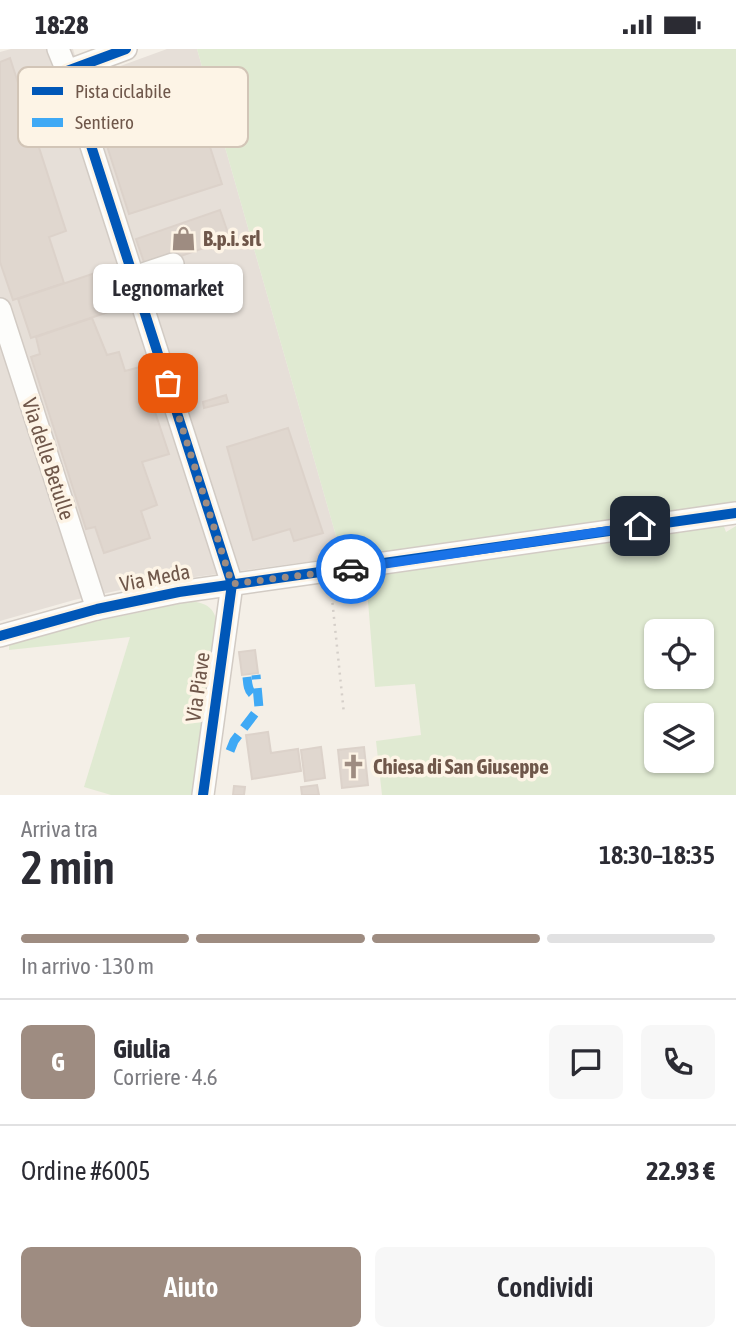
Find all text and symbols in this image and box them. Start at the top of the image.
text: 18:28 [35,10,89,40]
legend [18,67,248,147]
text: Pista ciclabile [75,80,171,102]
text: Sentiero [75,111,134,133]
shop icon: B.p.i. srl [169,225,197,253]
place label: B.p.i. srl [203,226,261,250]
callout: Legnomarket [93,264,243,313]
text: Legnomarket [112,275,224,301]
pin [138,353,198,413]
icon: bag [149,364,187,402]
street label: Via delle Betulle [18,395,80,523]
pin [610,496,670,556]
icon: home [621,507,659,545]
courier [316,534,386,604]
icon: car [332,550,370,588]
street label: Via Meda [118,558,192,596]
map controls [644,619,714,773]
button: locate [644,619,714,689]
street label: Via Piave [180,650,214,723]
button: layers [644,703,714,773]
church icon: Chiesa di San Giuseppe [339,753,367,781]
place label: Chiesa di San Giuseppe [373,754,549,778]
text: Arriva tra [21,816,98,842]
text: 18:30–18:35 [599,840,715,870]
text: 2 min [21,841,115,894]
text: In arrivo · 130 m [21,953,154,979]
button: chat [549,1025,623,1099]
button: phone [641,1025,715,1099]
text: Giulia [113,1034,170,1064]
text: G [51,1047,65,1077]
text: Corriere · 4.6 [113,1064,218,1090]
text: Ordine #6005 [21,1156,150,1186]
text: 22.93 € [646,1156,715,1186]
button: Aiuto [21,1247,361,1327]
button: Condividi [375,1247,715,1327]

